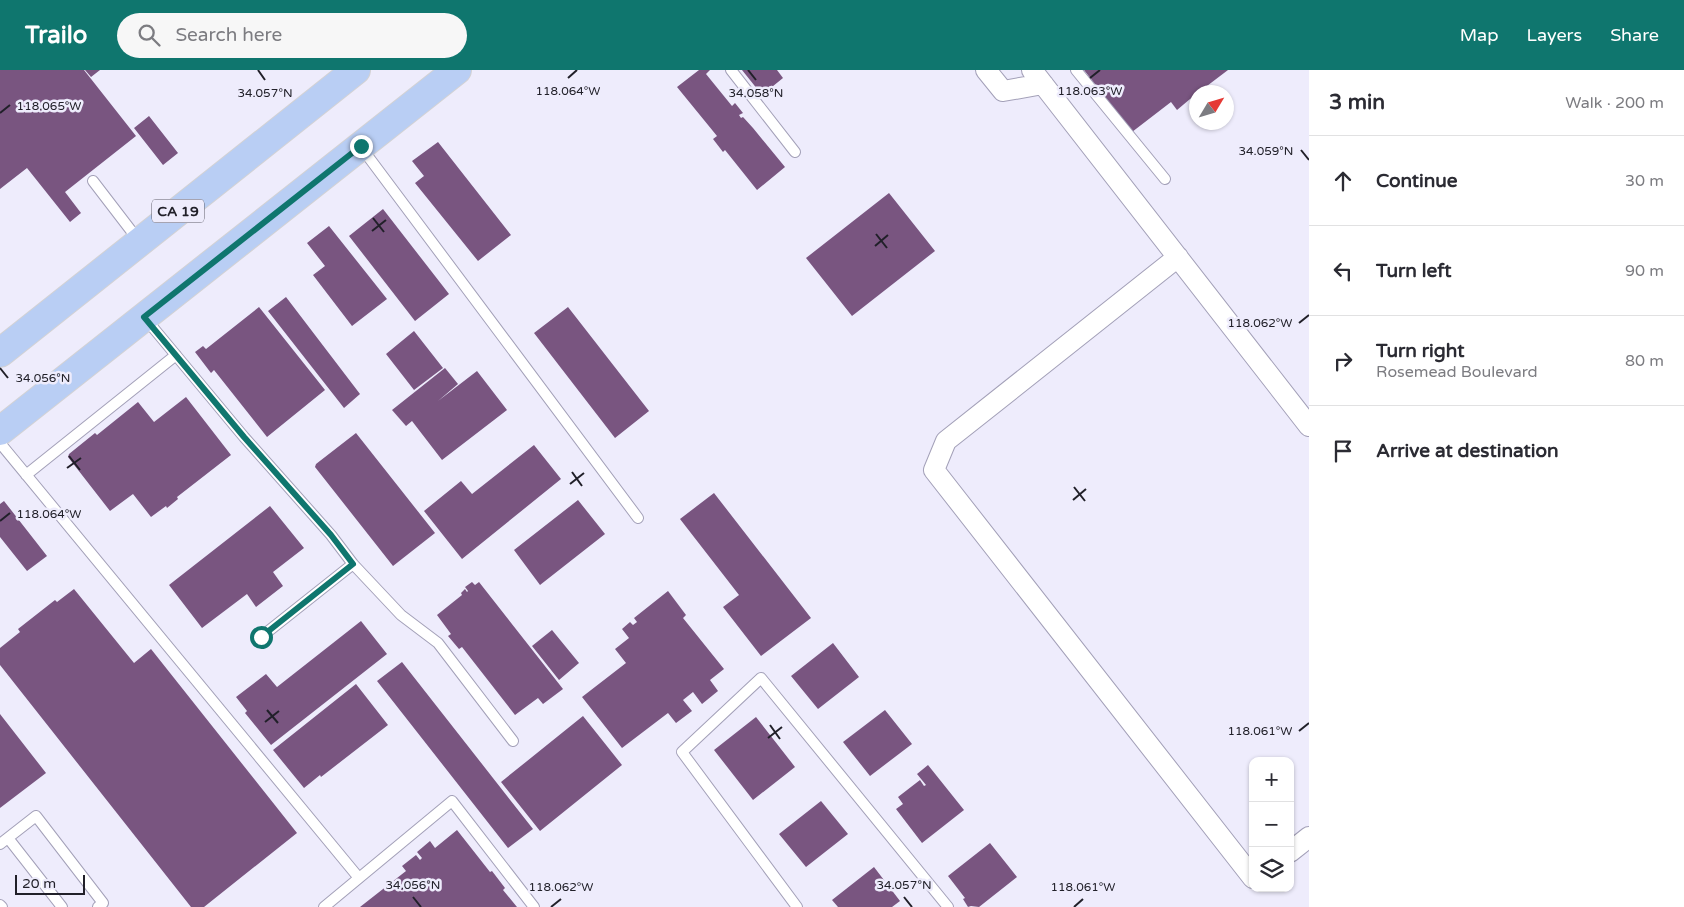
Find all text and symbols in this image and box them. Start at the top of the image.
search box [117,13,467,58]
text: Trailo [25,21,87,50]
icon: search [135,21,163,49]
text: Search here [175,24,282,46]
text: Map [1460,24,1499,46]
text: Layers [1527,24,1582,46]
text: Share [1610,24,1659,46]
text: 118.064°W [535,84,601,98]
text: 118.063°W [1057,84,1123,98]
north arrow [1189,85,1234,130]
text: 34.057°N [237,86,293,100]
text: 34.058°N [729,86,783,100]
text: 3 min [1329,90,1385,115]
text: Walk · 200 m [1565,93,1664,113]
text: 118.065°W [17,99,81,113]
route end [350,135,373,158]
text: 34.059°N [1239,144,1293,158]
icon: ahead [1329,167,1357,195]
text: Continue [1376,170,1458,192]
text: 30 m [1625,171,1664,191]
road number: CA 19 [152,200,204,222]
icon: left [1329,257,1357,285]
text: Turn left [1376,260,1452,282]
text: 90 m [1625,261,1664,281]
text: 118.062°W [1227,316,1293,330]
text: Turn right [1376,340,1464,362]
icon: right [1329,347,1357,375]
text: 80 m [1625,351,1664,371]
text: Rosemead Boulevard [1376,362,1538,382]
text: 34.056°N [16,371,70,385]
icon: arrive [1329,437,1357,465]
text: Arrive at destination [1376,440,1559,462]
text: 118.064°W [16,507,82,521]
route start [250,626,273,649]
text: 118.061°W [1227,724,1293,738]
map controls [1249,757,1294,892]
button: + [1249,757,1294,802]
button: − [1249,802,1294,847]
button: layers [1249,847,1294,892]
scale bar [15,872,85,895]
text: 20 m [22,875,56,892]
text: 34.056°N [386,878,440,892]
text: 34.057°N [876,878,932,892]
text: 118.062°W [528,880,594,894]
text: 118.061°W [1050,880,1116,894]

